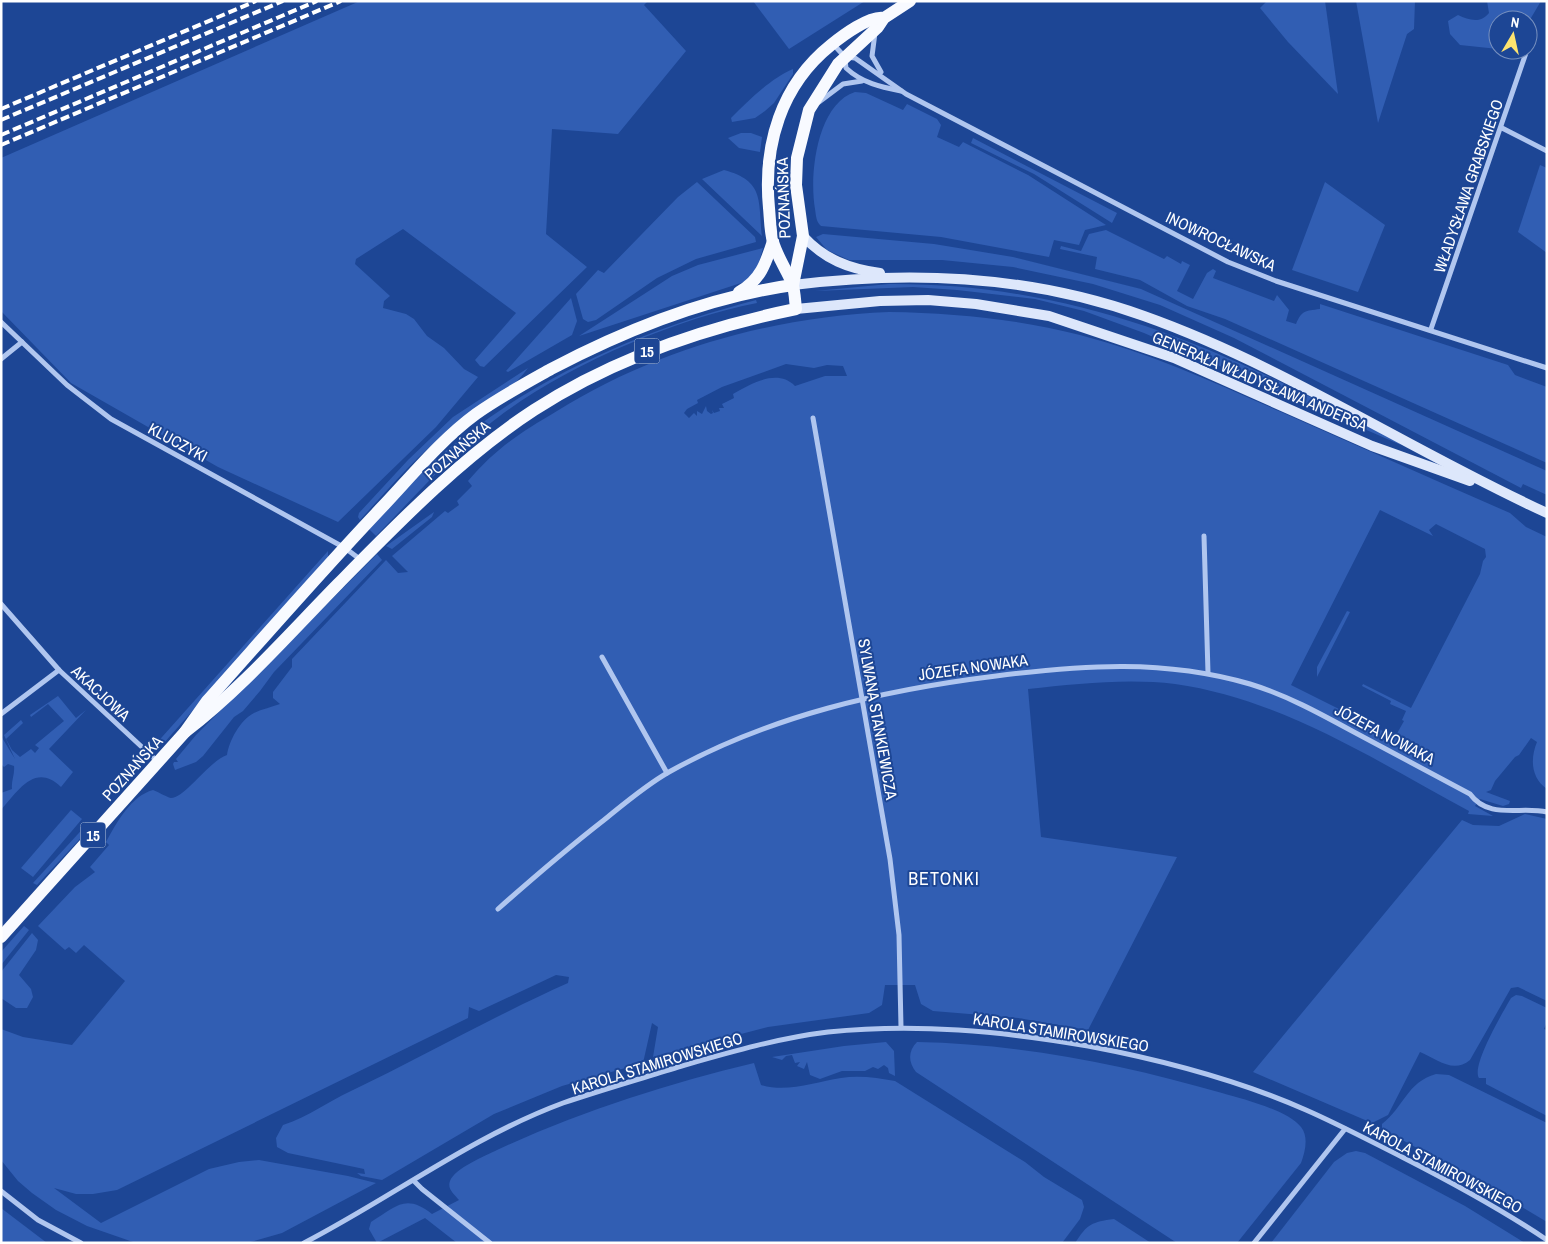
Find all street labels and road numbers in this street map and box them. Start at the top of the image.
street label: WŁADYSŁAWA GRABSKIEGO [1428,96,1508,276]
street label: POZNAŃSKA [771,157,795,239]
street label: INOWROCŁAWSKA [1162,206,1280,276]
street label: GENERAŁA WŁADYSŁAWA ANDERSA [1149,326,1371,436]
road number: 15 [634,338,660,364]
street label: POZNAŃSKA [419,415,495,485]
street label: KLUCZYKI [145,417,211,467]
street label: SYLWANA STANKIEWICZA [853,637,903,801]
street label: JÓZEFA NOWAKA [917,648,1029,686]
street label: AKACJOWA [66,659,135,726]
street label: JÓZEFA NOWAKA [1331,698,1439,770]
street label: POZNAŃSKA [97,730,167,805]
road number: 15 [80,822,106,848]
street label: KAROLA STAMIROWSKIEGO [972,1007,1150,1057]
street label: KAROLA STAMIROWSKIEGO [569,1027,745,1099]
street label: KAROLA STAMIROWSKIEGO [1359,1116,1527,1218]

